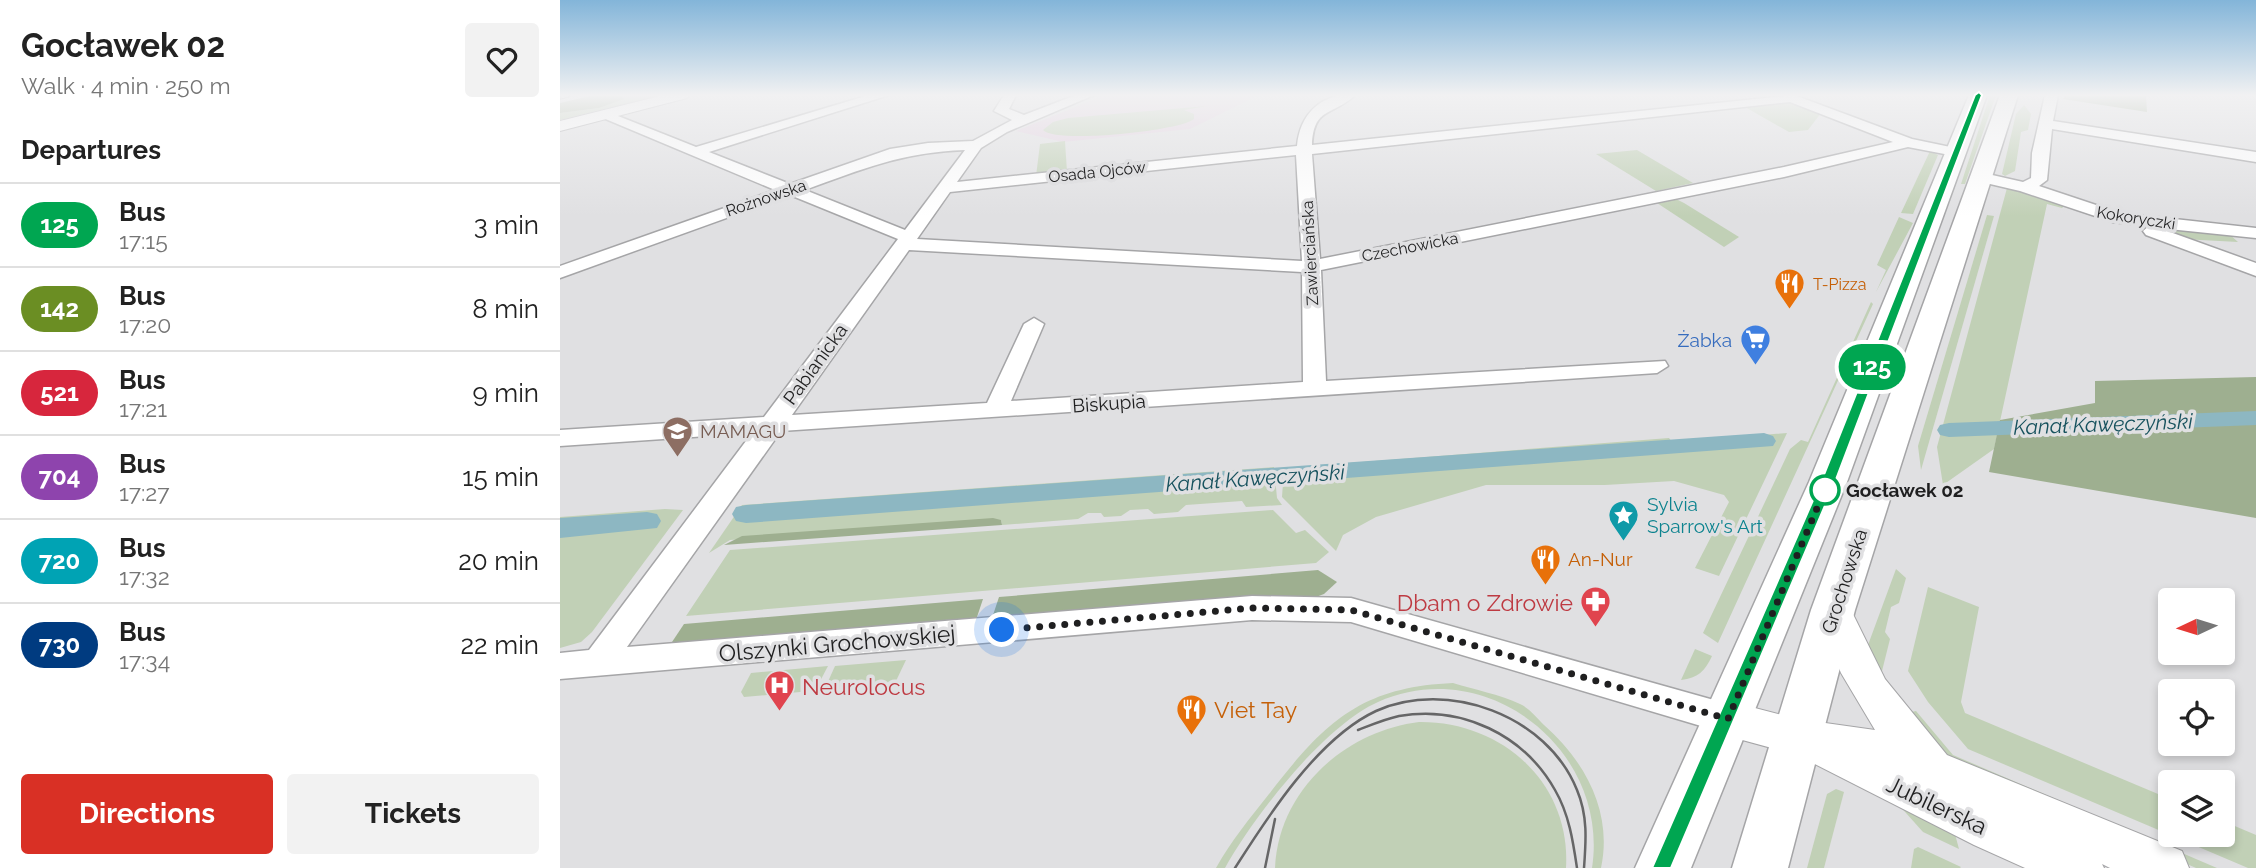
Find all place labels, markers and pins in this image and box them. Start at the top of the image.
restaurant icon: T-Pizza [1773,267,1807,311]
place label: T-Pizza [1813,275,1866,294]
supermarket icon: Żabka [1738,323,1772,367]
place label: Żabka [1678,329,1732,351]
school or university icon: MAMAGU [660,414,694,458]
place label: MAMAGU [700,420,786,442]
marker: Gocławek 02 [1810,475,1840,505]
place label: Gocławek 02 [1846,479,1964,501]
place label: Sylvia Sparrow's Art [1647,493,1764,537]
place icon: Sylvia Sparrow's Art [1607,498,1641,542]
restaurant icon: An-Nur [1528,542,1562,586]
place label: An-Nur [1568,548,1633,570]
pharmacy icon: Dbam o Zdrowie [1579,585,1613,629]
place label: Dbam o Zdrowie [1397,589,1573,616]
hospital icon: Neurolocus [762,669,796,713]
place label: Neurolocus [802,673,925,700]
restaurant icon: Viet Tay [1174,692,1208,736]
place label: Viet Tay [1214,696,1297,723]

